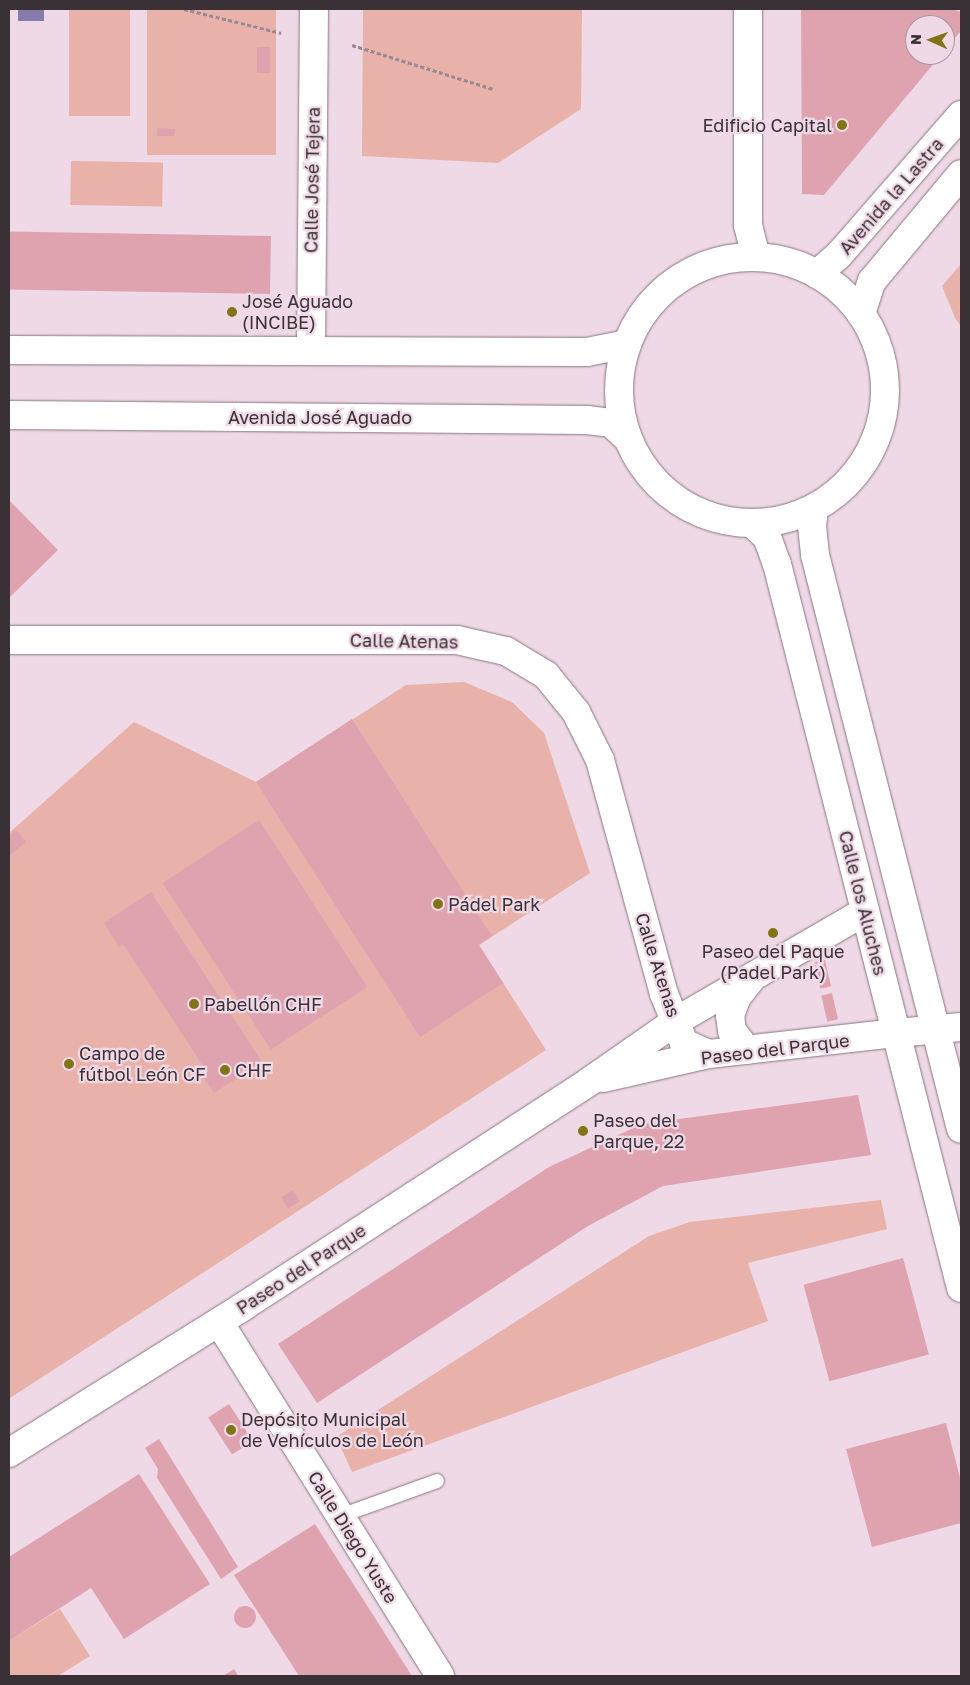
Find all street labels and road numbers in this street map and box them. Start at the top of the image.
street label: Calle José Tejera [300,107,324,253]
street label: Avenida la Lastra [834,133,948,259]
street label: Avenida José Aguado [228,406,412,428]
street label: Calle Atenas [350,629,458,653]
street label: Calle los Aluches [835,828,891,978]
street label: Calle Atenas [631,910,685,1020]
street label: Paseo del Parque [699,1029,851,1069]
street label: Paseo del Parque [232,1219,370,1319]
street label: Calle Diego Yuste [304,1467,402,1607]

